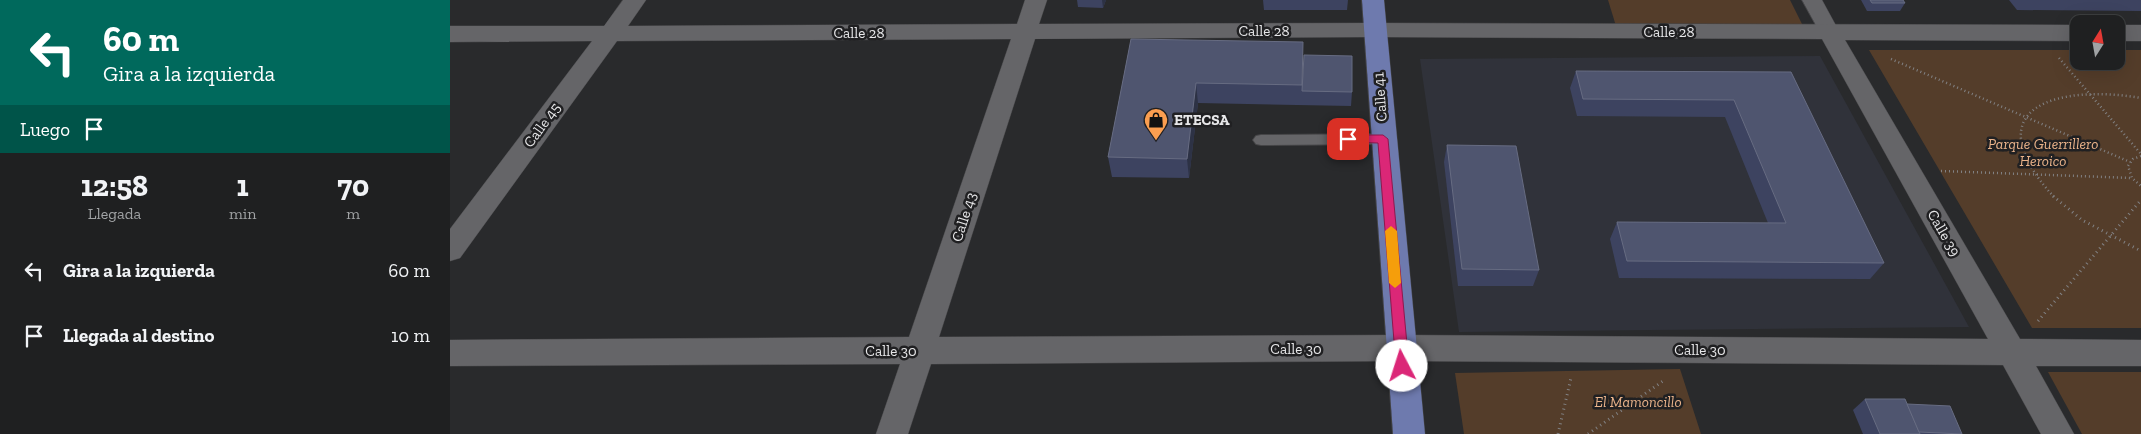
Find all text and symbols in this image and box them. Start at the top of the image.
north arrow [2070,15,2125,70]
map controls [2070,15,2125,70]
text: 60 m [103,18,179,60]
icon: left [20,20,85,85]
street label: Calle 28 [1238,22,1290,40]
street label: Calle 28 [1643,23,1695,41]
street label: Calle 28 [833,24,885,42]
text: Gira a la izquierda [103,60,275,87]
street label: Calle 41 [1369,72,1391,122]
street label: Calle 45 [520,99,564,151]
shop icon: ETECSA [1143,107,1169,141]
place label: ETECSA [1174,111,1230,129]
icon: arrive [80,115,108,143]
text: Luego [20,118,70,141]
pin [1327,118,1369,160]
icon: arrive [1334,125,1362,153]
park label: Parque Guerrillero Heroico [1988,135,2098,170]
text: 12:58 [81,168,148,204]
text: 1 [237,168,249,204]
text: 70 [337,168,369,204]
street label: Calle 43 [948,190,980,244]
text: Llegada [88,204,141,223]
text: min [229,204,256,223]
text: m [346,204,360,223]
street label: Calle 39 [1924,207,1964,259]
icon: left [20,257,48,285]
text: Gira a la izquierda [63,259,215,282]
text: 60 m [388,259,430,282]
icon: arrive [20,322,48,350]
text: Llegada al destino [63,324,214,347]
text: 10 m [391,324,430,347]
position arrow [1375,339,1427,391]
street label: Calle 30 [1270,340,1322,358]
street label: Calle 30 [1674,341,1726,359]
street label: Calle 30 [865,342,917,360]
park label: El Mamoncillo [1594,393,1682,411]

